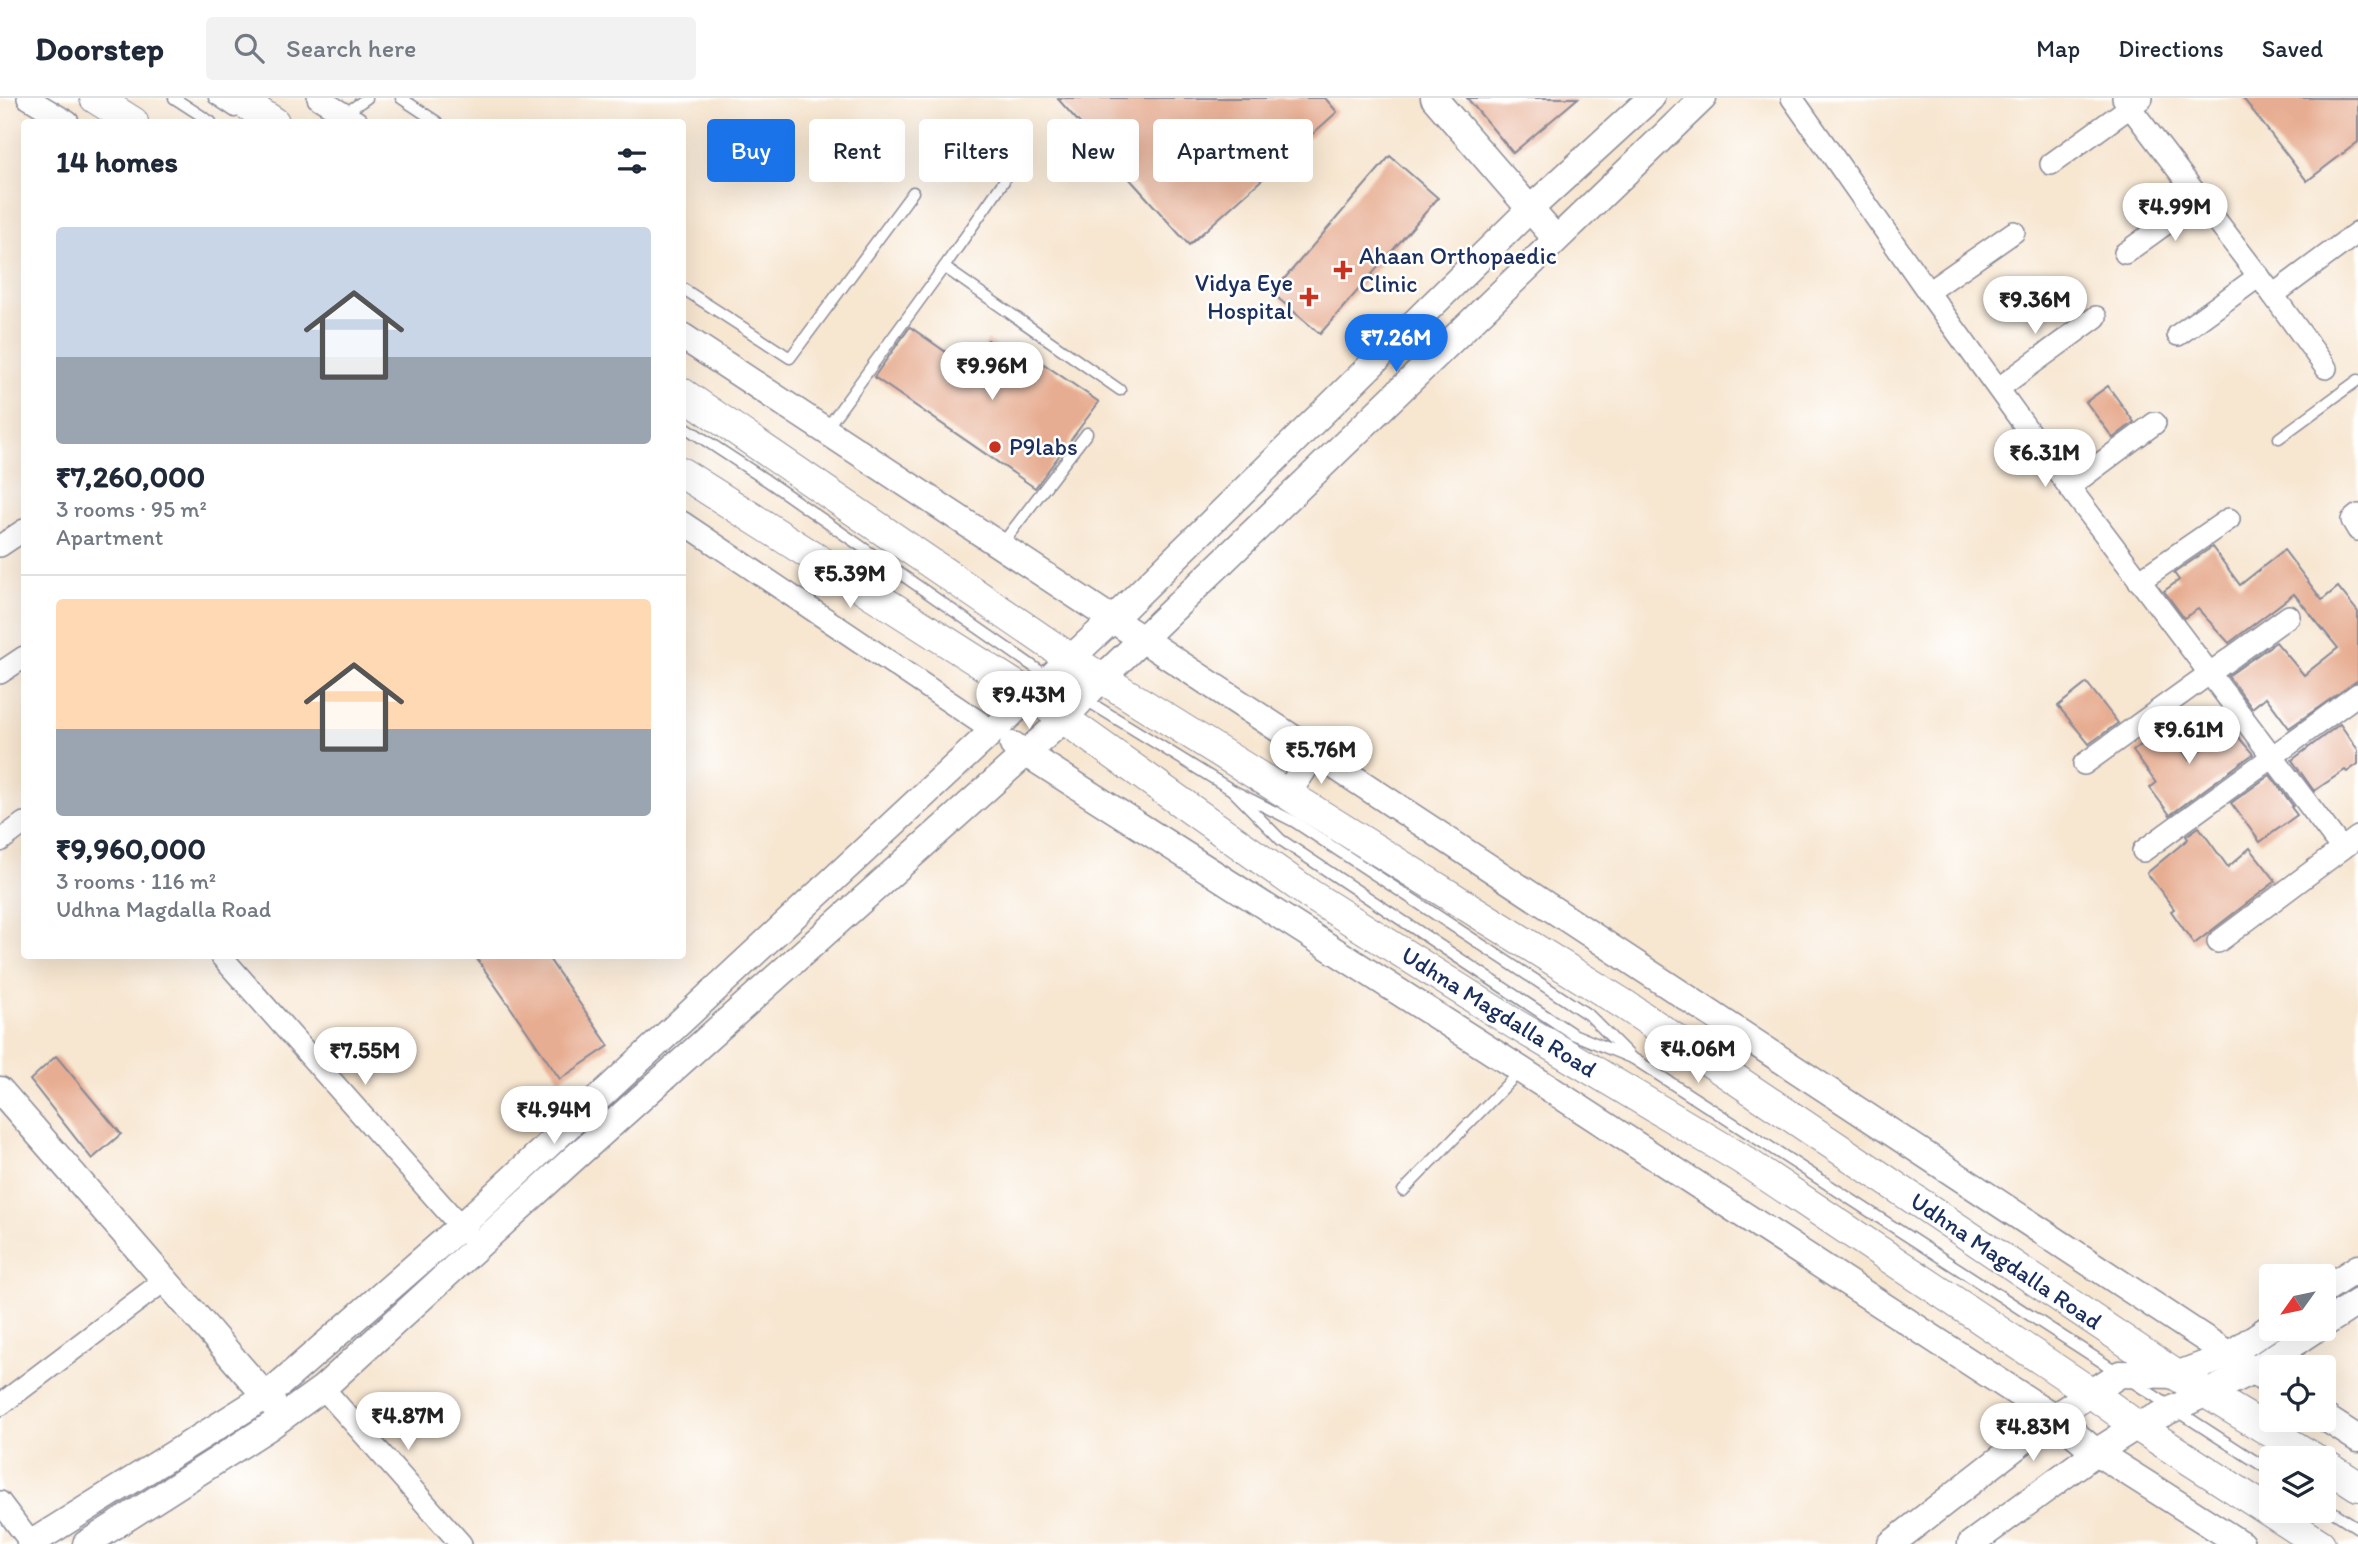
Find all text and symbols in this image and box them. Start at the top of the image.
search box [206,17,696,80]
text: Doorstep [35,29,164,68]
icon: search [230,29,268,67]
text: Search here [286,32,416,64]
text: Map [2036,34,2080,63]
text: Directions [2118,34,2224,63]
text: Saved [2262,34,2323,63]
chip: Buy [707,119,795,182]
chip: Rent [809,119,905,182]
chip: Filters [919,119,1033,182]
chip: New [1047,119,1139,182]
chip: Apartment [1153,119,1313,182]
icon: filters [613,142,651,180]
text: 14 homes [56,143,178,180]
pin: ₹4.99M [2118,184,2232,243]
text: ₹4.99M [2139,192,2211,220]
place label: Ahaan Orthopaedic Clinic [1359,241,1557,298]
marker: Ahaan Orthopaedic Clinic [1333,260,1353,280]
place label: Vidya Eye Hospital [1195,268,1293,325]
icon: home [291,272,417,398]
pin: ₹9.36M [1978,276,2092,336]
text: ₹9.36M [1999,285,2071,313]
marker: Vidya Eye Hospital [1299,287,1319,307]
pin: ₹7.26M [1339,314,1453,374]
text: ₹7.26M [1361,323,1431,351]
pin: ₹9.96M [935,342,1049,402]
text: ₹9.96M [956,351,1028,379]
pin: ₹6.31M [1988,430,2102,489]
place label: P9labs [1009,432,1078,461]
text: ₹6.31M [2010,438,2080,466]
marker: P9labs [987,439,1003,455]
text: ₹7,260,000 [56,458,205,495]
text: 3 rooms · 95 m² [56,495,207,523]
text: Apartment [56,523,163,551]
pin: ₹5.39M [793,550,907,610]
text: ₹5.39M [814,559,886,587]
icon: home [291,644,417,770]
pin: ₹9.43M [972,672,1086,731]
text: ₹9.43M [992,680,1066,708]
pin: ₹9.61M [2132,706,2246,766]
text: ₹9.61M [2154,715,2224,743]
pin: ₹5.76M [1264,726,1378,786]
text: ₹5.76M [1286,735,1356,763]
text: ₹9,960,000 [56,830,206,867]
text: 3 rooms · 116 m² [56,867,216,895]
text: Udhna Magdalla Road [56,895,271,923]
street label: Udhna Magdalla Road [1396,940,1602,1083]
pin: ₹4.06M [1641,1026,1755,1085]
pin: ₹7.55M [308,1028,422,1087]
text: ₹4.06M [1660,1034,1736,1062]
text: ₹7.55M [330,1036,400,1064]
pin: ₹4.94M [497,1086,611,1146]
text: ₹4.94M [517,1095,591,1123]
street label: Udhna Magdalla Road [1905,1186,2108,1335]
north arrow [2259,1264,2336,1340]
map controls [2259,1264,2336,1523]
button: locate [2259,1355,2336,1432]
pin: ₹4.87M [351,1392,465,1452]
text: ₹4.87M [372,1401,444,1429]
pin: ₹4.83M [1976,1404,2090,1463]
text: ₹4.83M [1996,1412,2070,1440]
button: layers [2259,1446,2336,1523]

